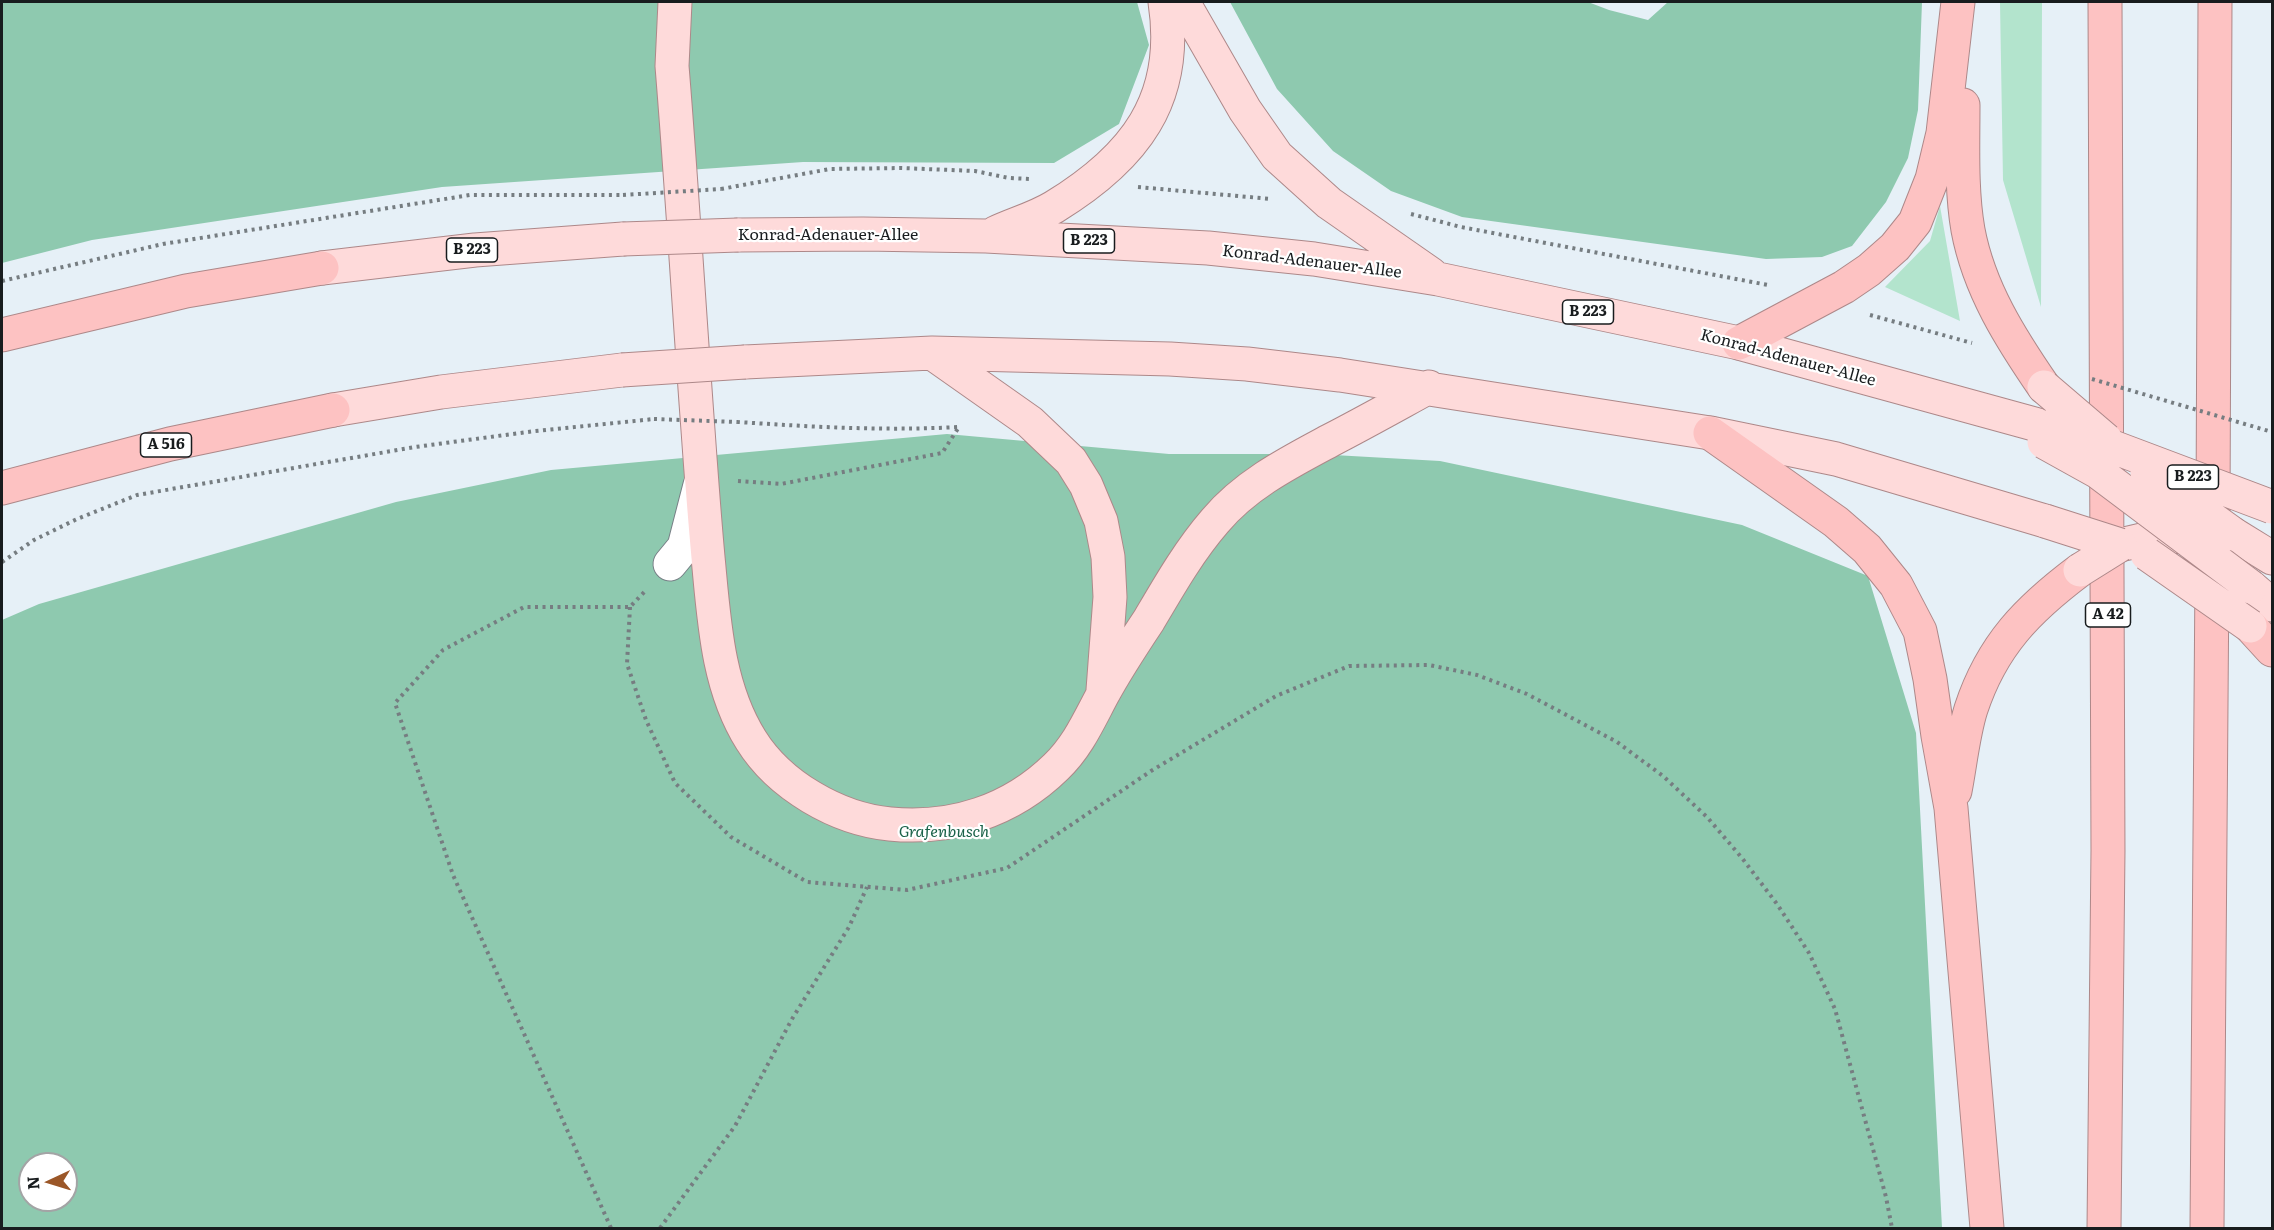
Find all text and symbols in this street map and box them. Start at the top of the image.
street label: Konrad-Adenauer-Allee [738,225,918,245]
road number: B 223 [1064,229,1114,253]
road number: B 223 [446,238,498,262]
street label: Konrad-Adenauer-Allee [1221,241,1403,283]
road number: B 223 [1562,300,1614,324]
street label: Konrad-Adenauer-Allee [1698,325,1878,391]
road number: A 516 [140,433,192,457]
road number: B 223 [2168,465,2218,489]
road number: A 42 [2086,603,2130,627]
park label: Grafenbusch [899,822,989,842]
north arrow [18,1152,78,1212]
text: N [20,1176,44,1191]

